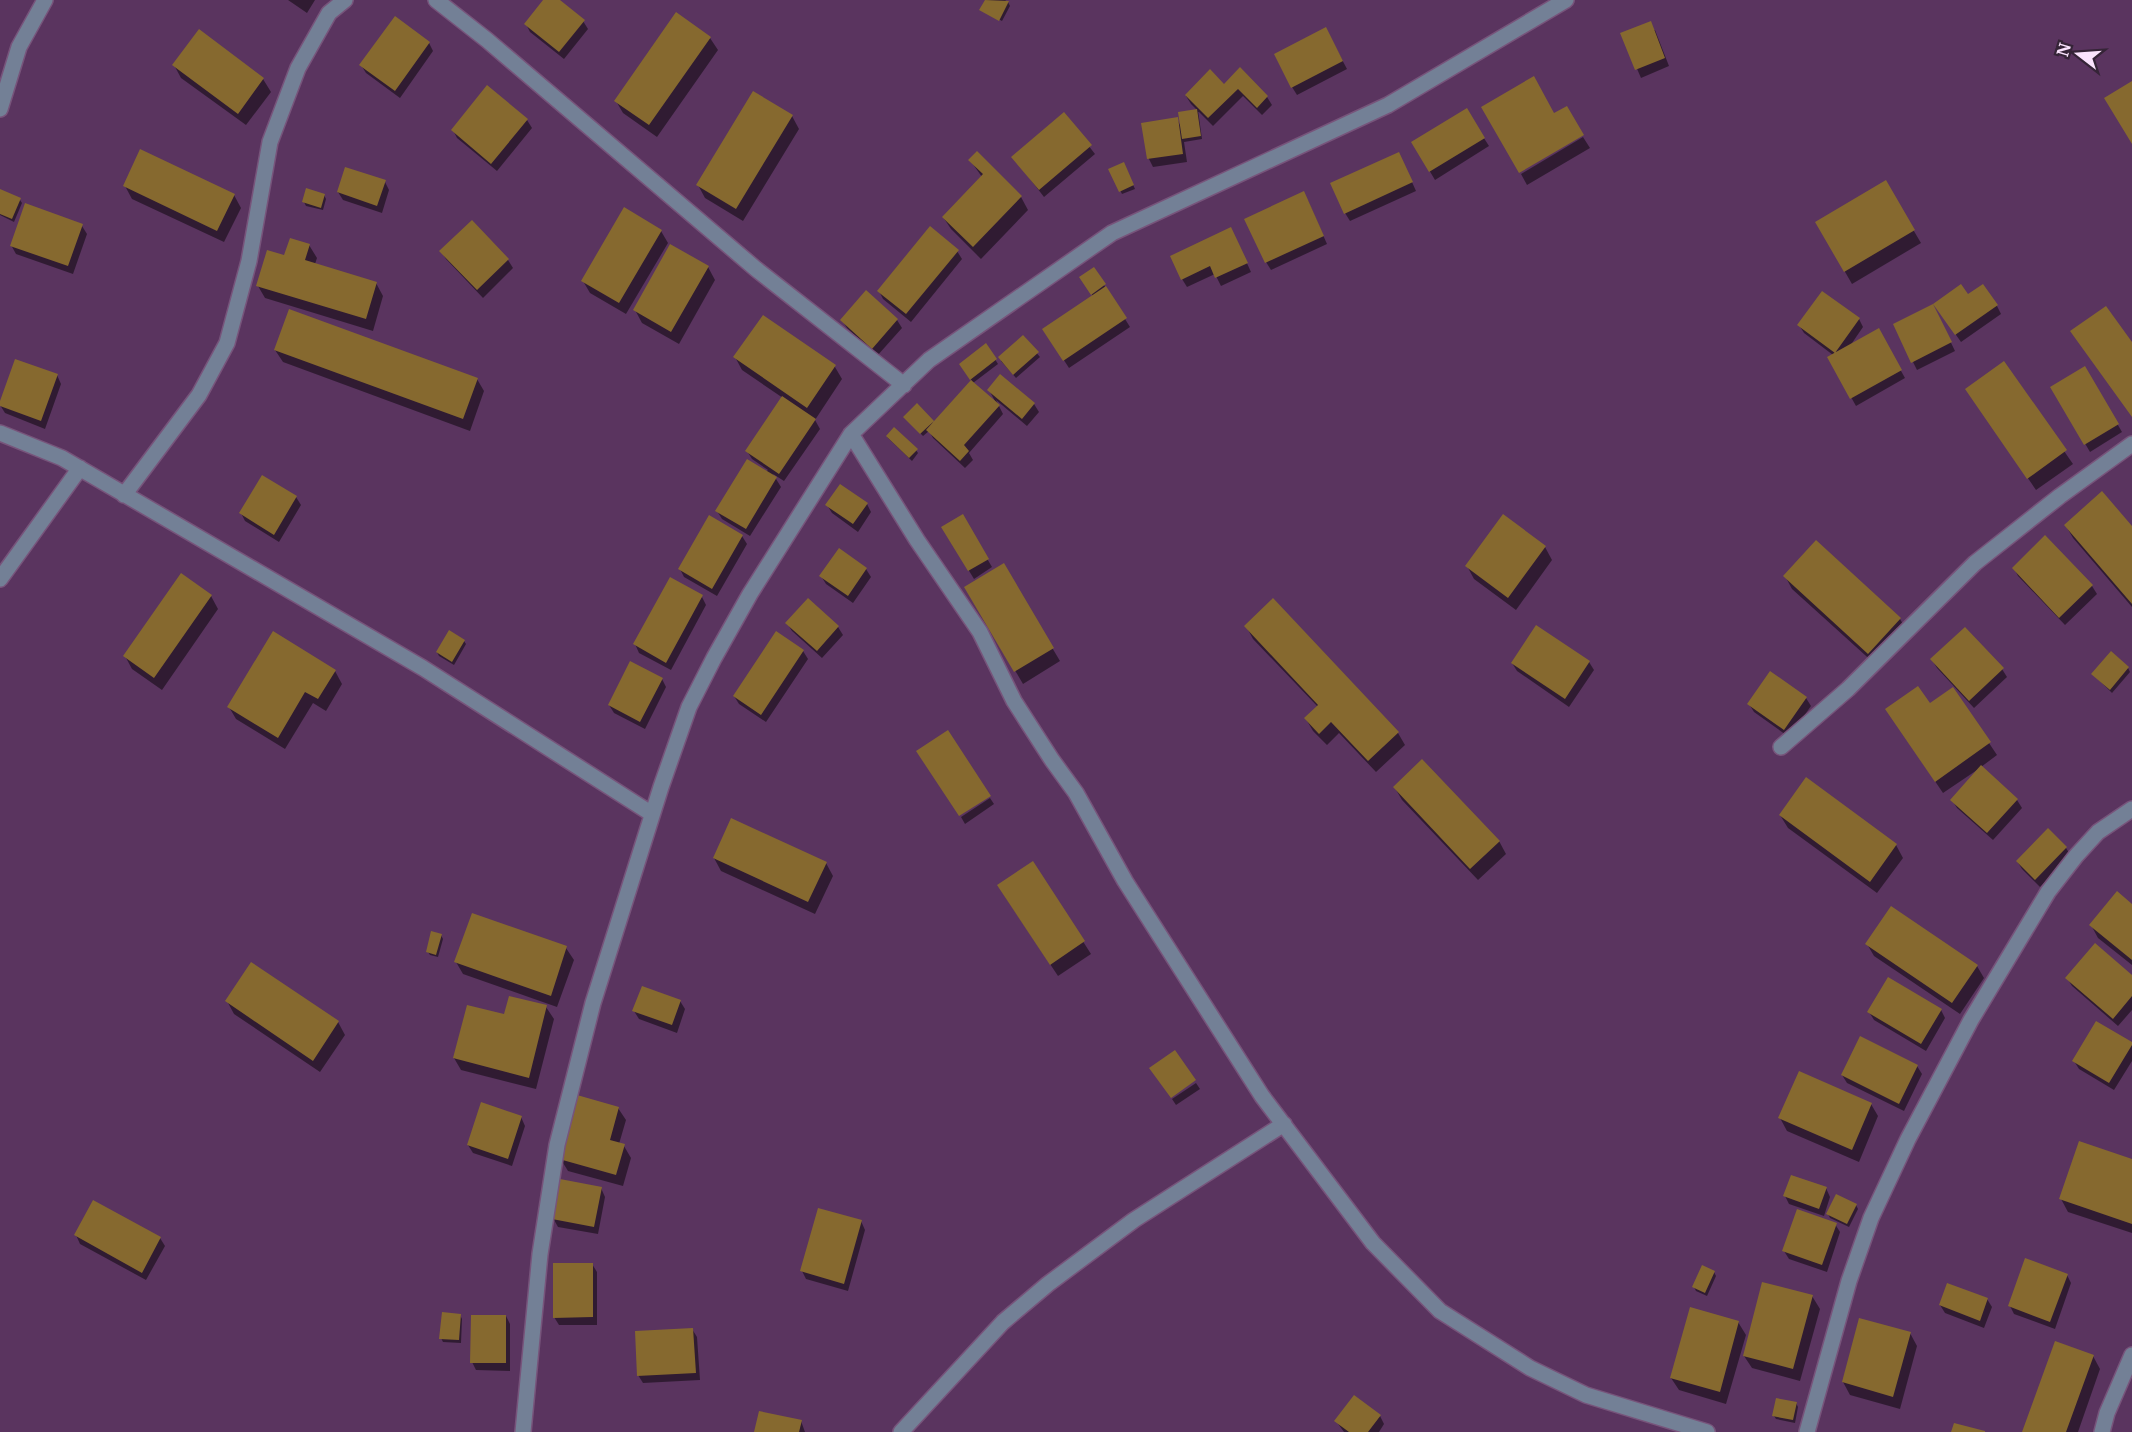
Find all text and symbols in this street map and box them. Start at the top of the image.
north arrow [2048,24,2108,84]
text: N [2052,40,2075,59]

